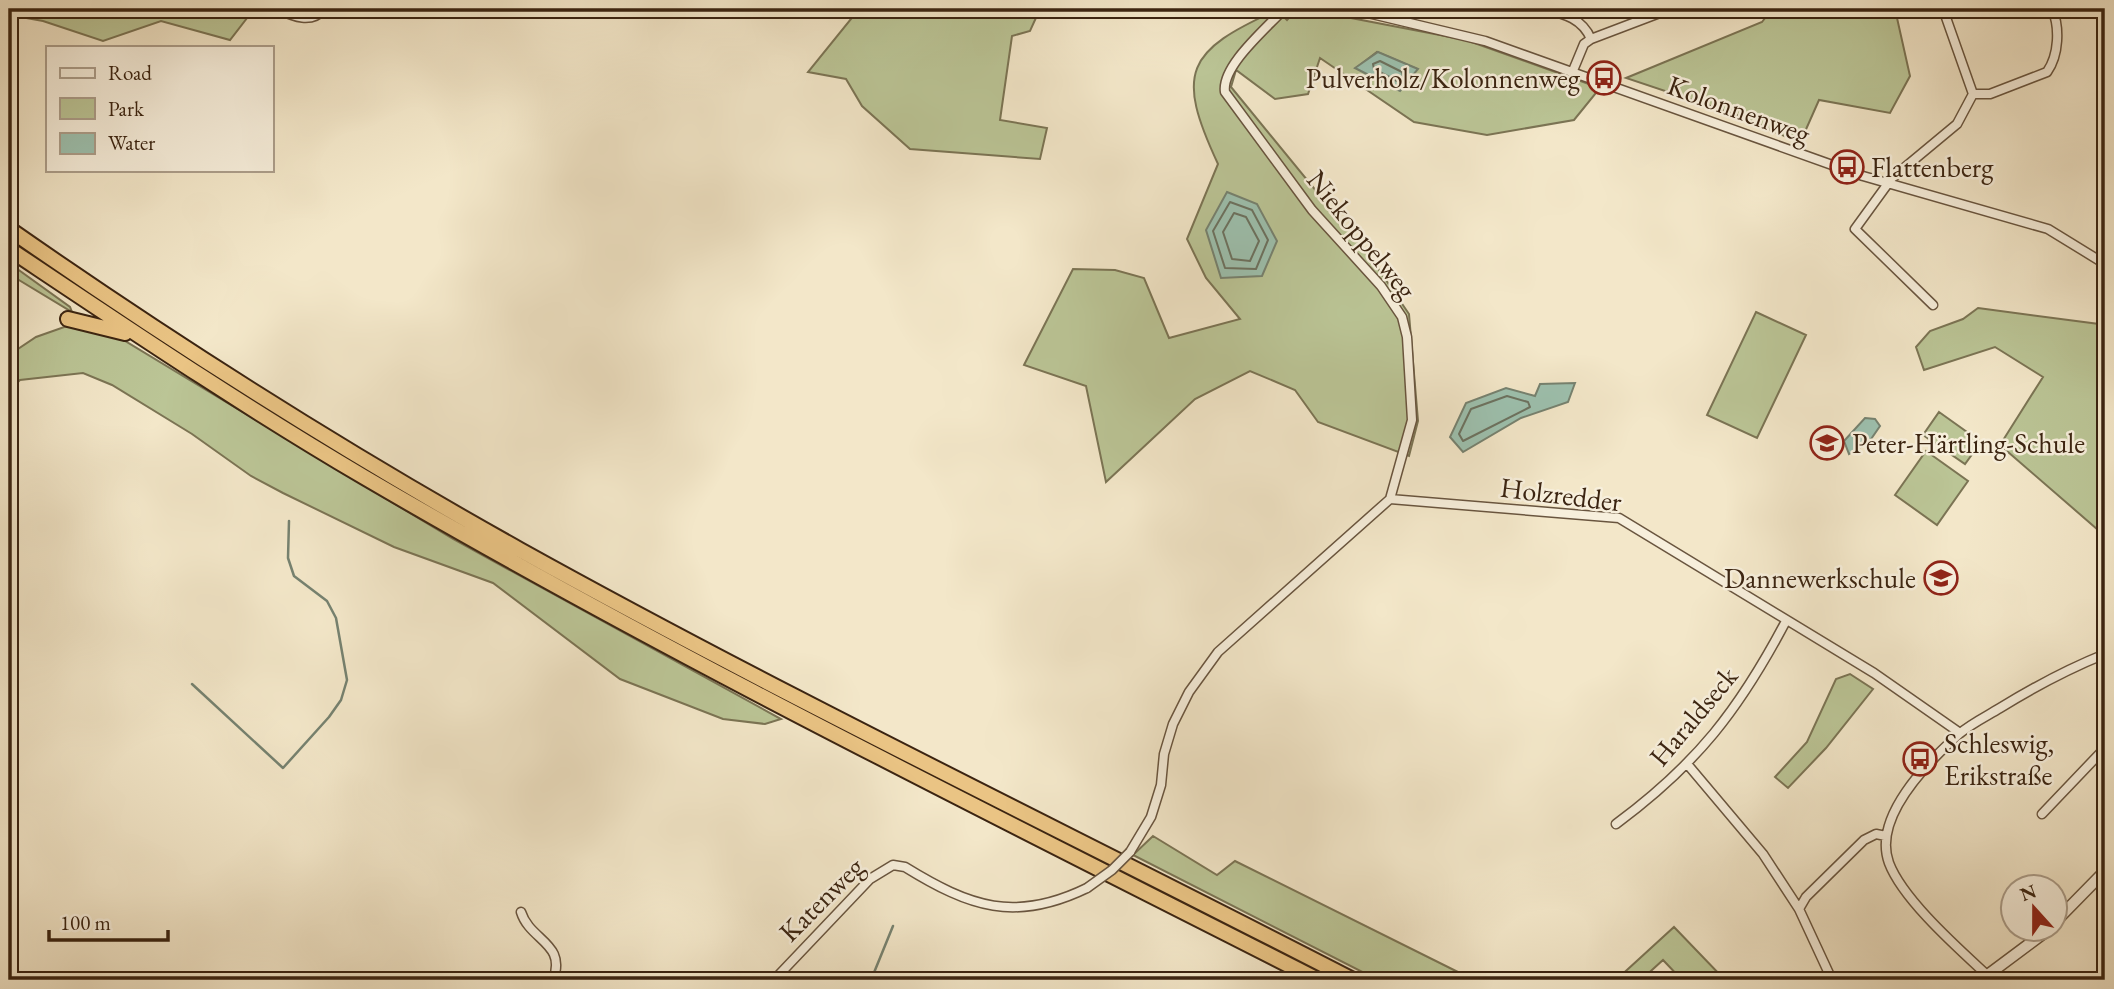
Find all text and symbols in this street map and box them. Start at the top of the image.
legend [46,46,273,172]
text: Road [108,59,152,86]
bus stop icon: Pulverholz/Kolonnenweg [1585,59,1623,97]
place label: Pulverholz/Kolonnenweg [1306,60,1581,96]
street label: Kolonnenweg [1663,67,1816,152]
text: Park [108,95,145,122]
text: Water [108,129,155,156]
bus stop icon: Flattenberg [1828,148,1866,186]
place label: Flattenberg [1871,149,1994,185]
street label: Niekoppelweg [1299,162,1425,306]
school or university icon: Peter-Härtling-Schule [1808,424,1846,462]
place label: Peter-Härtling-Schule [1852,425,2085,461]
street label: Holzredder [1498,469,1624,519]
school or university icon: Dannewerkschule [1922,559,1960,597]
place label: Dannewerkschule [1724,560,1916,596]
street label: Haraldseck [1641,658,1746,773]
place label: Schleswig, Erikstraße [1944,725,2054,793]
bus stop icon: Schleswig, Erikstraße [1901,740,1939,778]
street label: Katenweg [771,848,872,949]
north arrow [1998,874,2068,944]
text: N [2016,878,2040,907]
scale bar [49,898,168,942]
text: 100 m [60,909,111,936]

